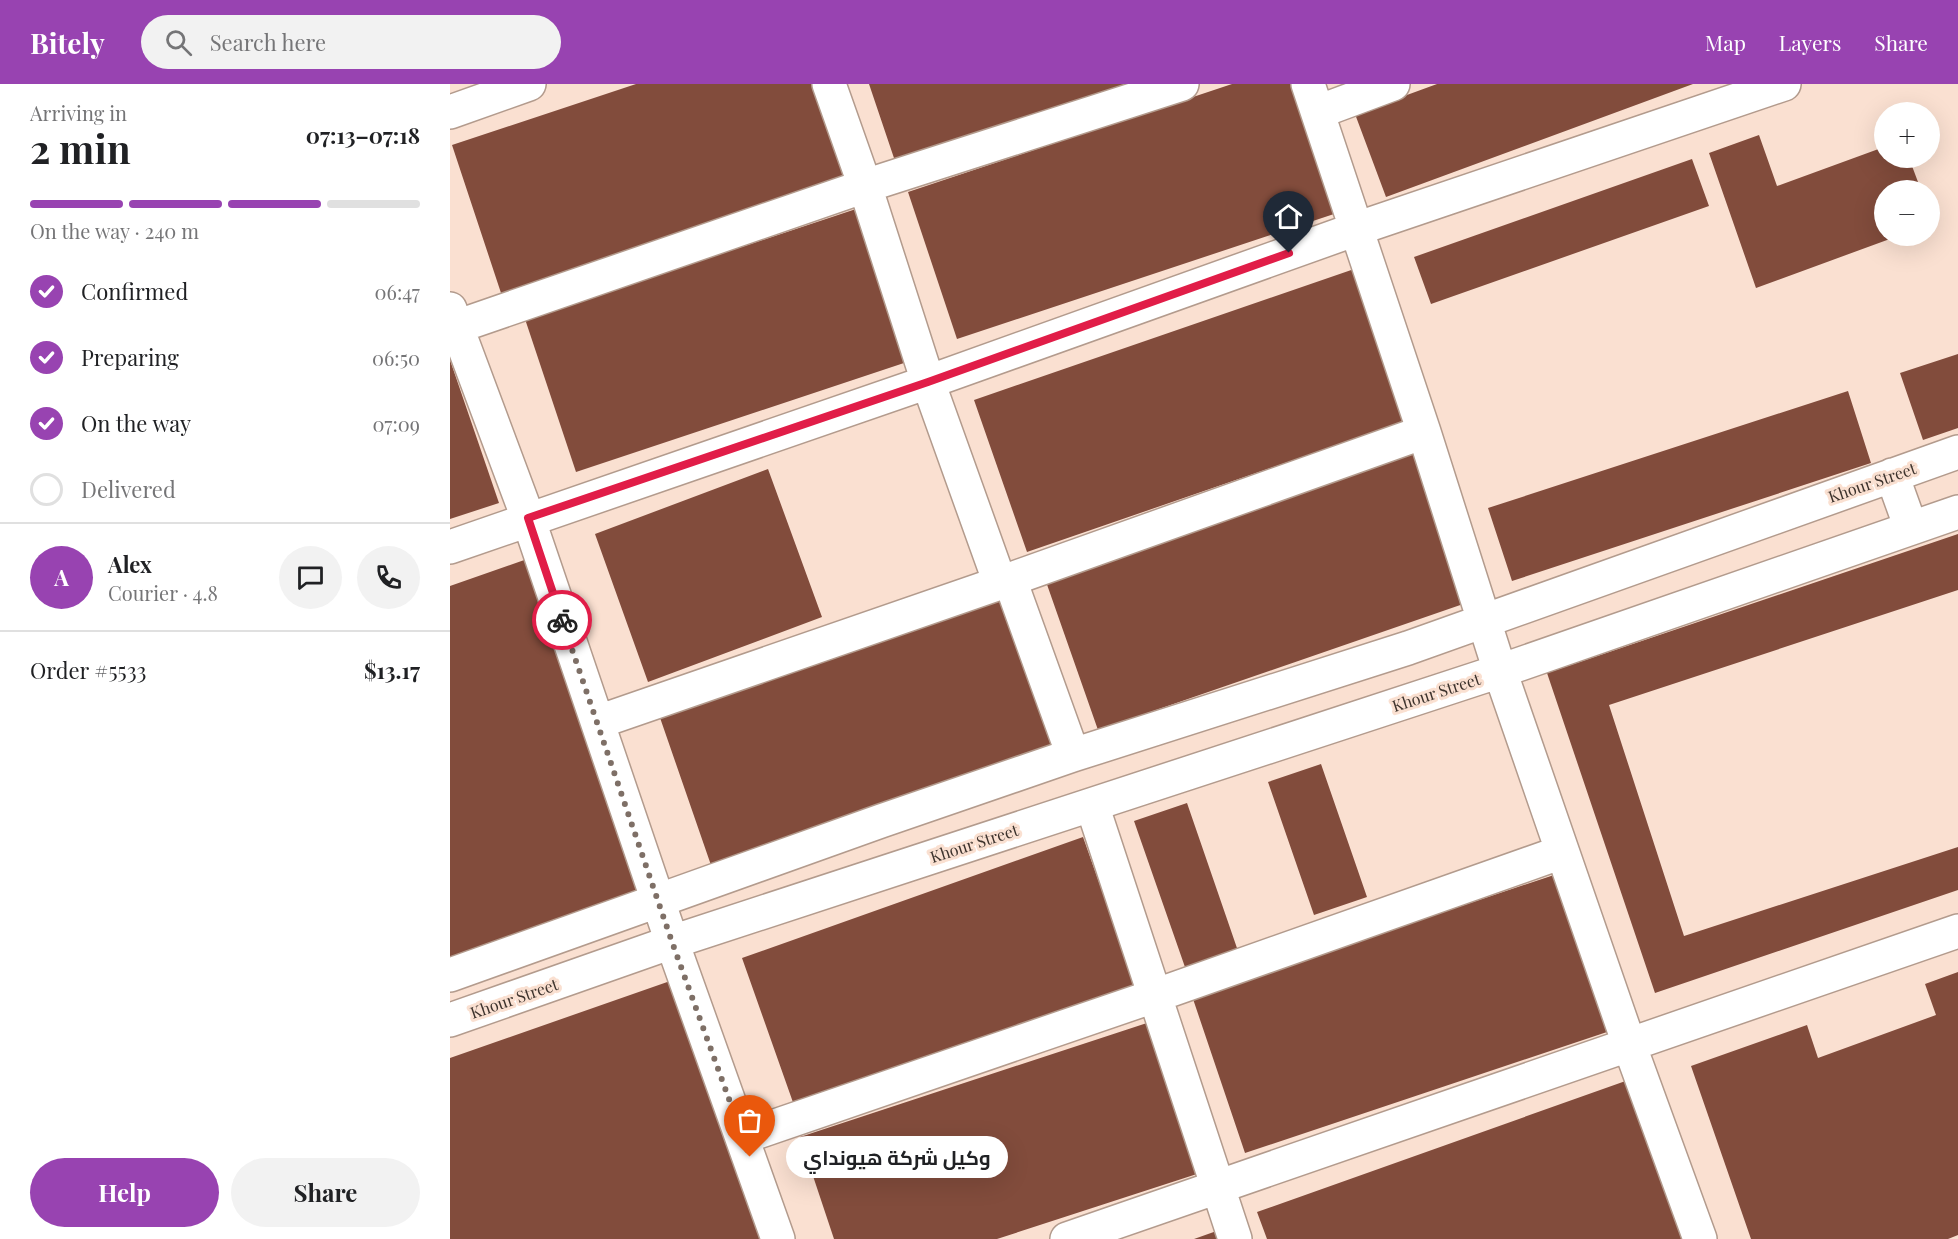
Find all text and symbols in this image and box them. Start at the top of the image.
search box [141,15,561,69]
text: Bitely [30,24,105,61]
icon: search [162,26,195,59]
text: Search here [210,27,326,57]
text: Map [1705,28,1746,56]
text: Layers [1779,28,1841,56]
text: Share [1874,28,1928,56]
text: Arriving in [30,99,127,126]
map controls [1874,102,1940,246]
button: + [1874,102,1940,168]
text: 07:13–07:18 [306,120,420,150]
text: 2 min [30,122,131,174]
button: − [1874,180,1940,246]
pin [1263,191,1314,253]
icon: home [1272,200,1305,233]
text: On the way · 240 m [30,217,199,244]
icon: check [30,275,63,308]
text: Confirmed [81,276,188,306]
text: 06:47 [375,278,420,305]
icon: check [30,341,63,374]
text: Preparing [81,342,179,372]
text: 06:50 [372,344,420,371]
icon: check [30,407,63,440]
text: On the way [81,408,191,438]
text: 07:09 [372,410,420,437]
street label: Khour Street [1825,457,1919,507]
text: Delivered [81,474,176,504]
button: chat [279,546,342,609]
button: phone [357,546,420,609]
text: Alex [108,549,152,579]
text: A [54,562,69,592]
text: Courier · 4.8 [108,579,218,606]
courier [532,590,592,650]
icon: bike [546,604,579,637]
text: Order #5533 [30,655,147,685]
text: $13.17 [364,655,420,685]
street label: Khour Street [1389,668,1483,716]
street label: Khour Street [927,819,1021,867]
street label: Khour Street [467,973,561,1023]
pin [724,1095,775,1157]
icon: bag [733,1104,766,1137]
callout: وكيل شركة هيونداي [786,1136,1008,1178]
text: وكيل شركة هيونداي [803,1143,991,1170]
button: Help [30,1158,219,1227]
button: Share [231,1158,420,1227]

